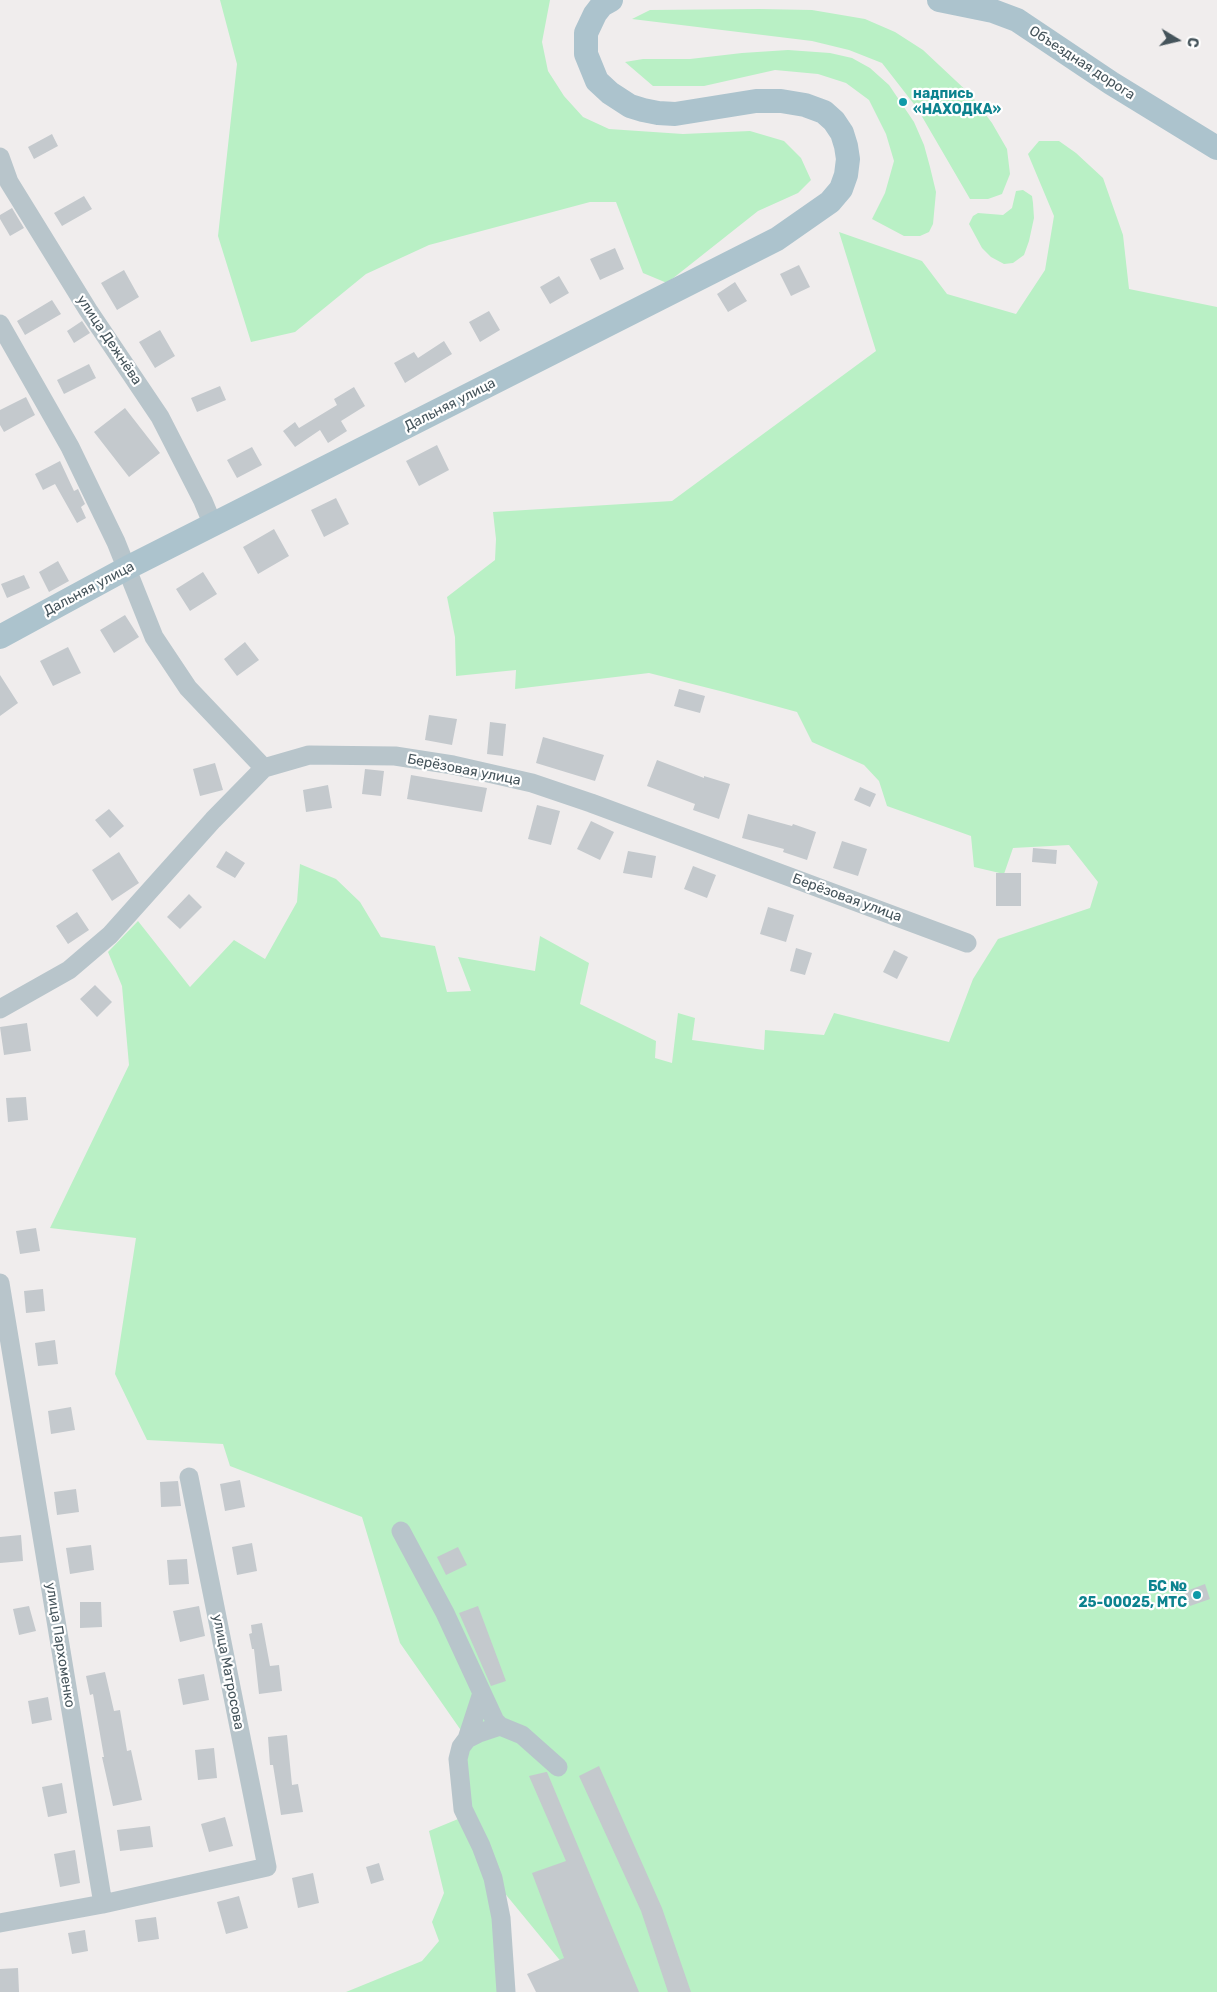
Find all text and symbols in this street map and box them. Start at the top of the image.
north arrow [1152,15,1202,65]
street label: Объездная дорога [1026,22,1138,104]
text: С [1183,36,1201,49]
place label: надпись «НАХОДКА» [913,86,1001,118]
marker: надпись «НАХОДКА» [897,96,909,108]
street label: улица Дежнёва [73,292,145,388]
street label: Дальняя улица [402,375,498,435]
street label: Дальняя улица [41,558,137,620]
street label: Берёзовая улица [406,751,522,789]
street label: Берёзовая улица [790,870,904,926]
place label: БС № 25-00025, МТС [1078,1579,1187,1611]
street label: улица Пархоменко [42,1581,78,1709]
marker: БС № 25-00025, МТС [1191,1589,1203,1601]
street label: улица Матросова [209,1613,247,1731]

